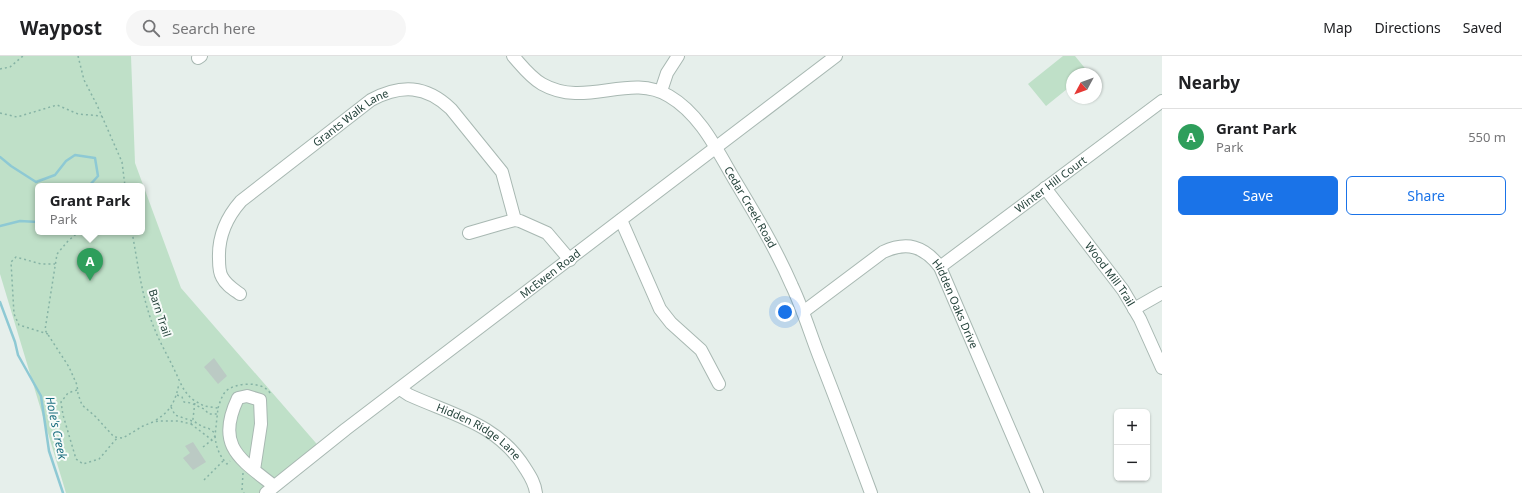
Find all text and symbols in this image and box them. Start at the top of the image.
search box [126,10,406,46]
text: Waypost [20,15,102,41]
icon: search [140,17,162,39]
text: Search here [172,18,255,38]
text: Map [1323,18,1352,37]
text: Directions [1374,18,1441,37]
text: Saved [1463,18,1502,37]
north arrow [1066,68,1102,104]
text: Nearby [1178,71,1240,94]
street label: Grants Walk Lane [309,85,390,150]
text: Grant Park [1216,118,1297,138]
text: A [1187,128,1196,146]
text: 550 m [1468,128,1506,146]
text: Park [1216,138,1243,156]
street label: Winter Hill Court [1011,152,1089,216]
street label: Cedar Creek Road [721,163,780,251]
button: Save [1178,176,1338,215]
button: Share [1346,176,1506,215]
popup [35,183,145,235]
text: Grant Park [50,190,130,210]
text: Park [50,210,77,228]
street label: Wood Mill Trail [1082,239,1139,309]
street label: McEwen Road [516,245,583,301]
pin: A [77,248,103,281]
street label: Hidden Oaks Drive [929,255,982,351]
street label: Barn Trail [146,287,175,339]
your location [775,302,795,322]
water label: Hole's Creek [42,395,72,462]
street label: Hidden Ridge Lane [434,399,525,463]
map controls [1114,409,1150,481]
button: + [1114,409,1150,445]
button: − [1114,445,1150,481]

